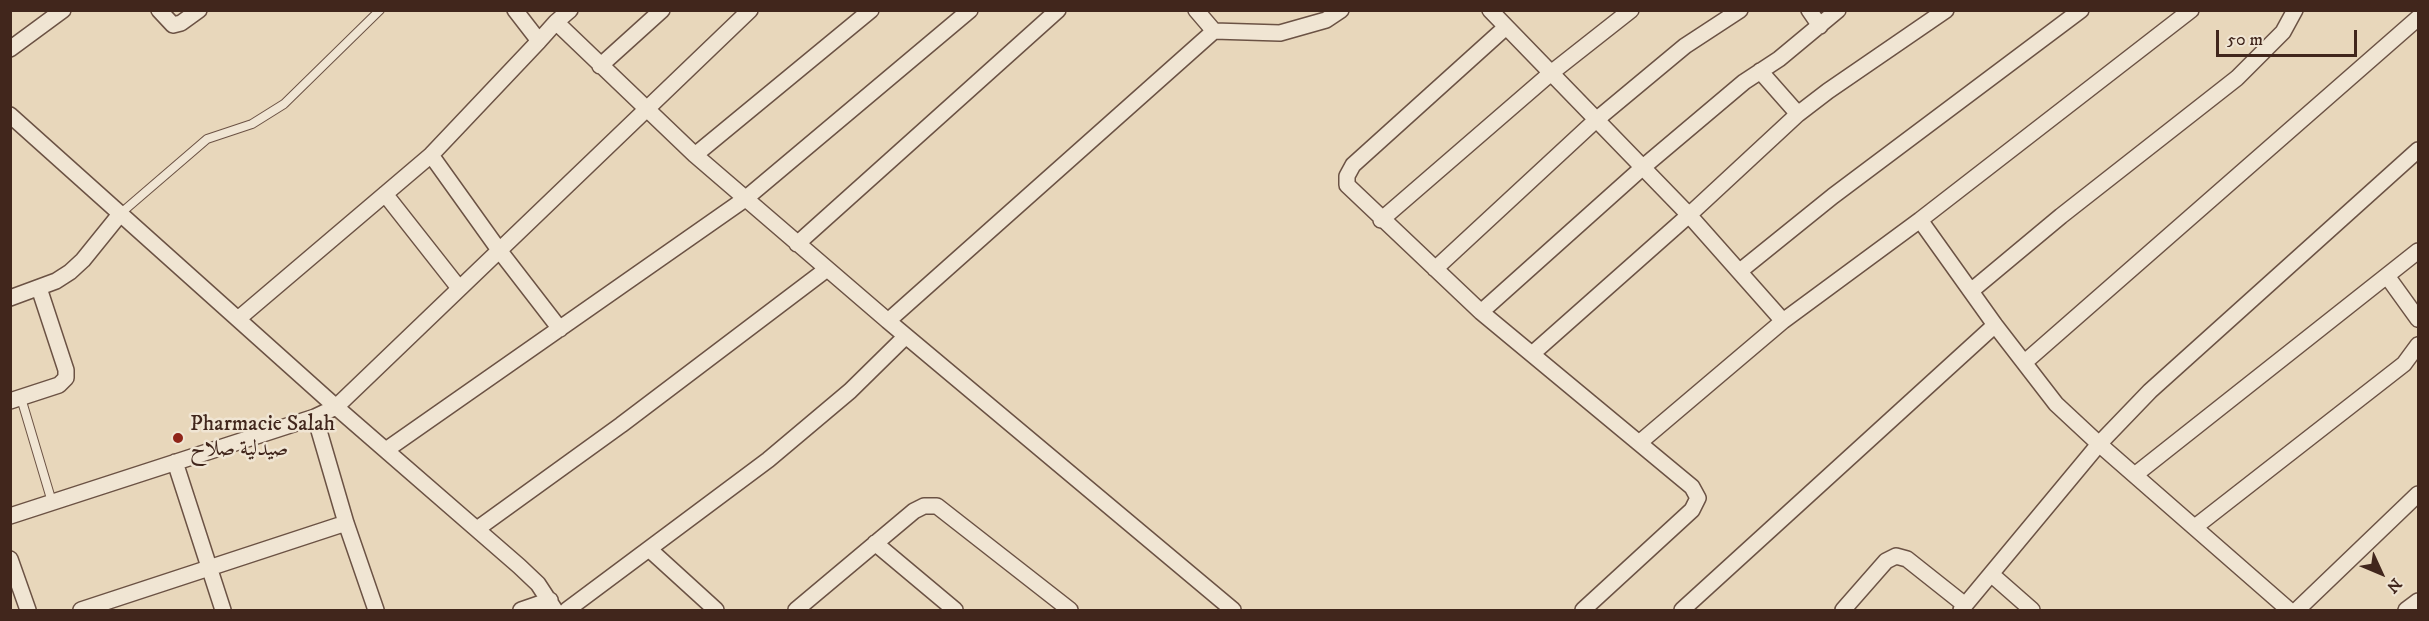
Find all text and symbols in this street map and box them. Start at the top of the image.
scale bar [2219,18,2360,56]
text: 50 m [2227,29,2263,51]
place label: Pharmacie Salah صيدلية صلاح [190,412,335,464]
marker: Pharmacie Salah صيدلية صلاح [171,431,185,445]
north arrow [2351,543,2411,603]
text: N [2382,574,2406,597]

